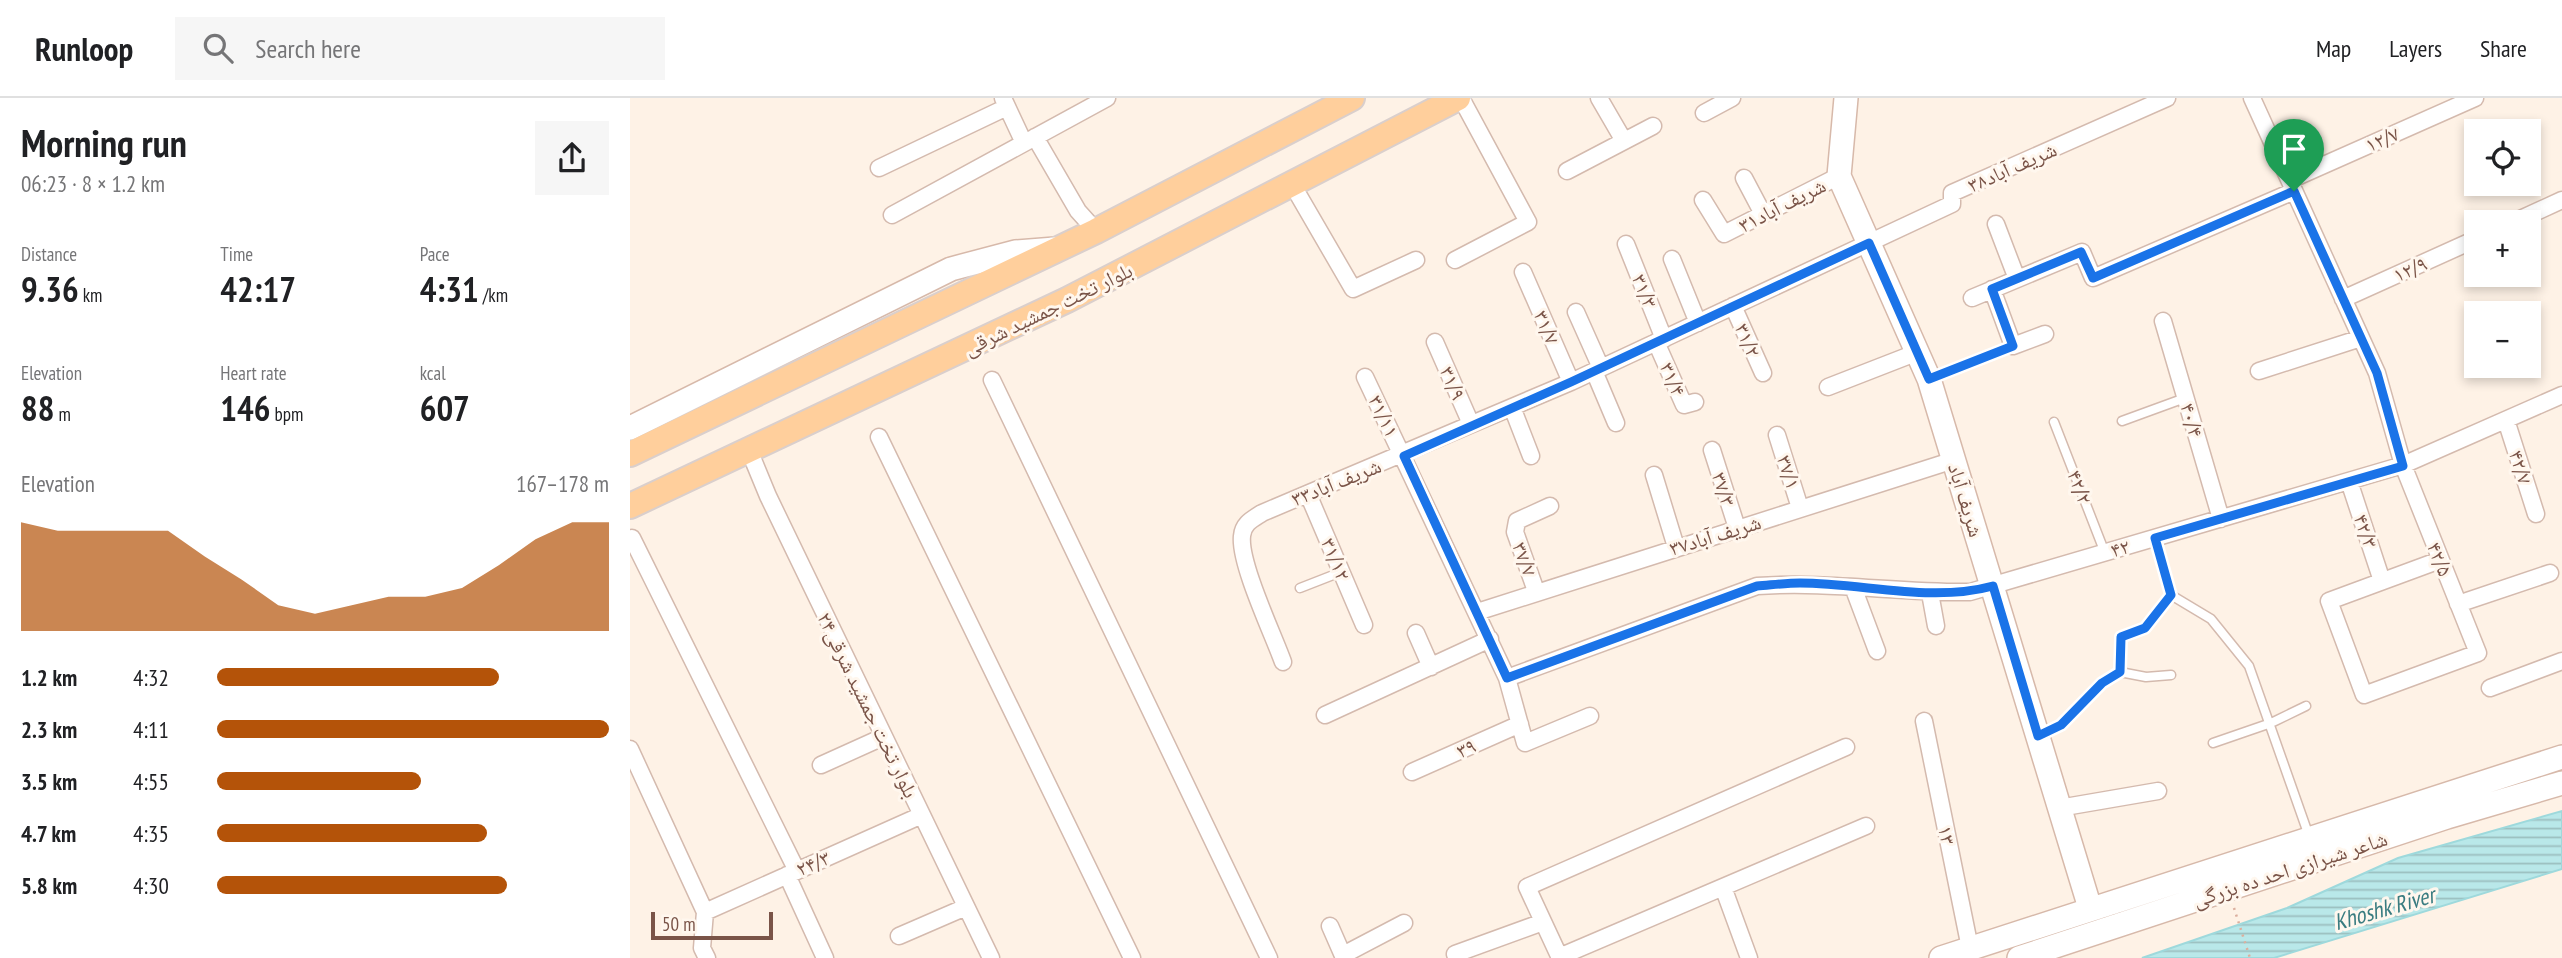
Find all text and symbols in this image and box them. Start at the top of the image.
search box [175,17,665,80]
text: Runloop [35,27,133,70]
icon: search [199,29,237,67]
text: Search here [255,32,361,65]
text: Map [2316,33,2351,64]
text: Layers [2389,33,2442,64]
text: Share [2480,33,2527,64]
text: Morning run [21,118,187,167]
pin [2264,119,2324,191]
map controls [2464,119,2541,378]
button: locate [2464,119,2541,196]
street label: ۱۲/۷ [2361,120,2403,158]
button: share [535,121,609,195]
icon: arrive [2275,130,2313,168]
street label: شریف آباد۳۸ [1963,135,2061,199]
text: 06:23 · 8 × 1.2 km [21,169,165,198]
street label: شریف آباد۳۱ [1734,171,1830,239]
button: + [2464,210,2541,287]
text: Distance [21,242,77,266]
text: Time [220,242,253,266]
text: Pace [420,242,450,266]
street label: ۱۲/۹ [2389,250,2431,288]
street label: بلوار تخت جمشید شرقی [959,256,1137,362]
text: 9.36 [21,266,79,312]
text: 42:17 [220,266,296,312]
text: 4:31 [420,266,479,312]
street label: ۳۱/۳ [1626,270,1664,312]
text: km [79,283,102,307]
text: /km [479,283,508,307]
button: − [2464,301,2541,378]
street label: ۳۱/۷ [1528,306,1566,348]
street label: ۳۱/۲ [1729,319,1767,361]
street label: ۳۱/۴ [1654,358,1692,400]
text: Elevation [21,361,82,385]
text: Heart rate [220,361,287,385]
text: kcal [420,361,446,385]
street label: ۳۱/۹ [1434,362,1472,404]
text: 88 [21,385,54,431]
text: 146 [220,385,271,431]
text: 607 [420,385,470,431]
street label: ۳۱/۱۱ [1362,390,1406,442]
street label: ۴۰/۴ [2174,400,2210,440]
text: m [54,402,71,426]
text: bpm [271,402,303,426]
street label: ۴۲/۷ [2503,446,2539,488]
street label: ۳۷/۱ [1771,451,1807,493]
street label: شریف آباد۳۳ [1287,452,1385,512]
street label: شریف آباد [1942,460,1990,540]
street label: ۴۲/۲ [2061,466,2099,508]
street label: ۳۷/۳ [1706,468,1742,510]
text: Elevation [21,469,95,498]
text: 167–178 m [516,469,609,498]
street label: شریف آباد۳۷ [1666,508,1764,562]
street label: ۴۲/۳ [2348,510,2384,552]
street label: ۴۲ [2107,532,2133,564]
street label: ۳۱/۱۲ [1315,534,1357,584]
street label: ۳۷/۷ [1506,538,1544,580]
street label: ۴۲/۵ [2421,538,2459,580]
street label: بلوار تخت جمشید شرقی۲۴ [811,608,925,802]
text: 1.2 km [21,663,77,692]
text: 4:32 [133,663,169,692]
text: 2.3 km [21,715,77,744]
text: 4:11 [133,715,169,744]
street label: ۳۹ [1452,732,1480,764]
text: 3.5 km [21,767,77,796]
text: 4:55 [133,767,169,796]
text: 4.7 km [21,819,76,848]
text: 4:35 [133,819,169,848]
street label: ۱۳ [1932,823,1962,847]
street label: شاعر شیرازی احد ده بزرگی [2189,825,2391,913]
street label: ۲۴/۳ [792,844,834,882]
text: 5.8 km [21,871,77,900]
text: 4:30 [133,871,169,900]
water label: Khoshk River [2330,879,2441,936]
scale bar [651,909,774,941]
text: 50 m [662,912,696,936]

